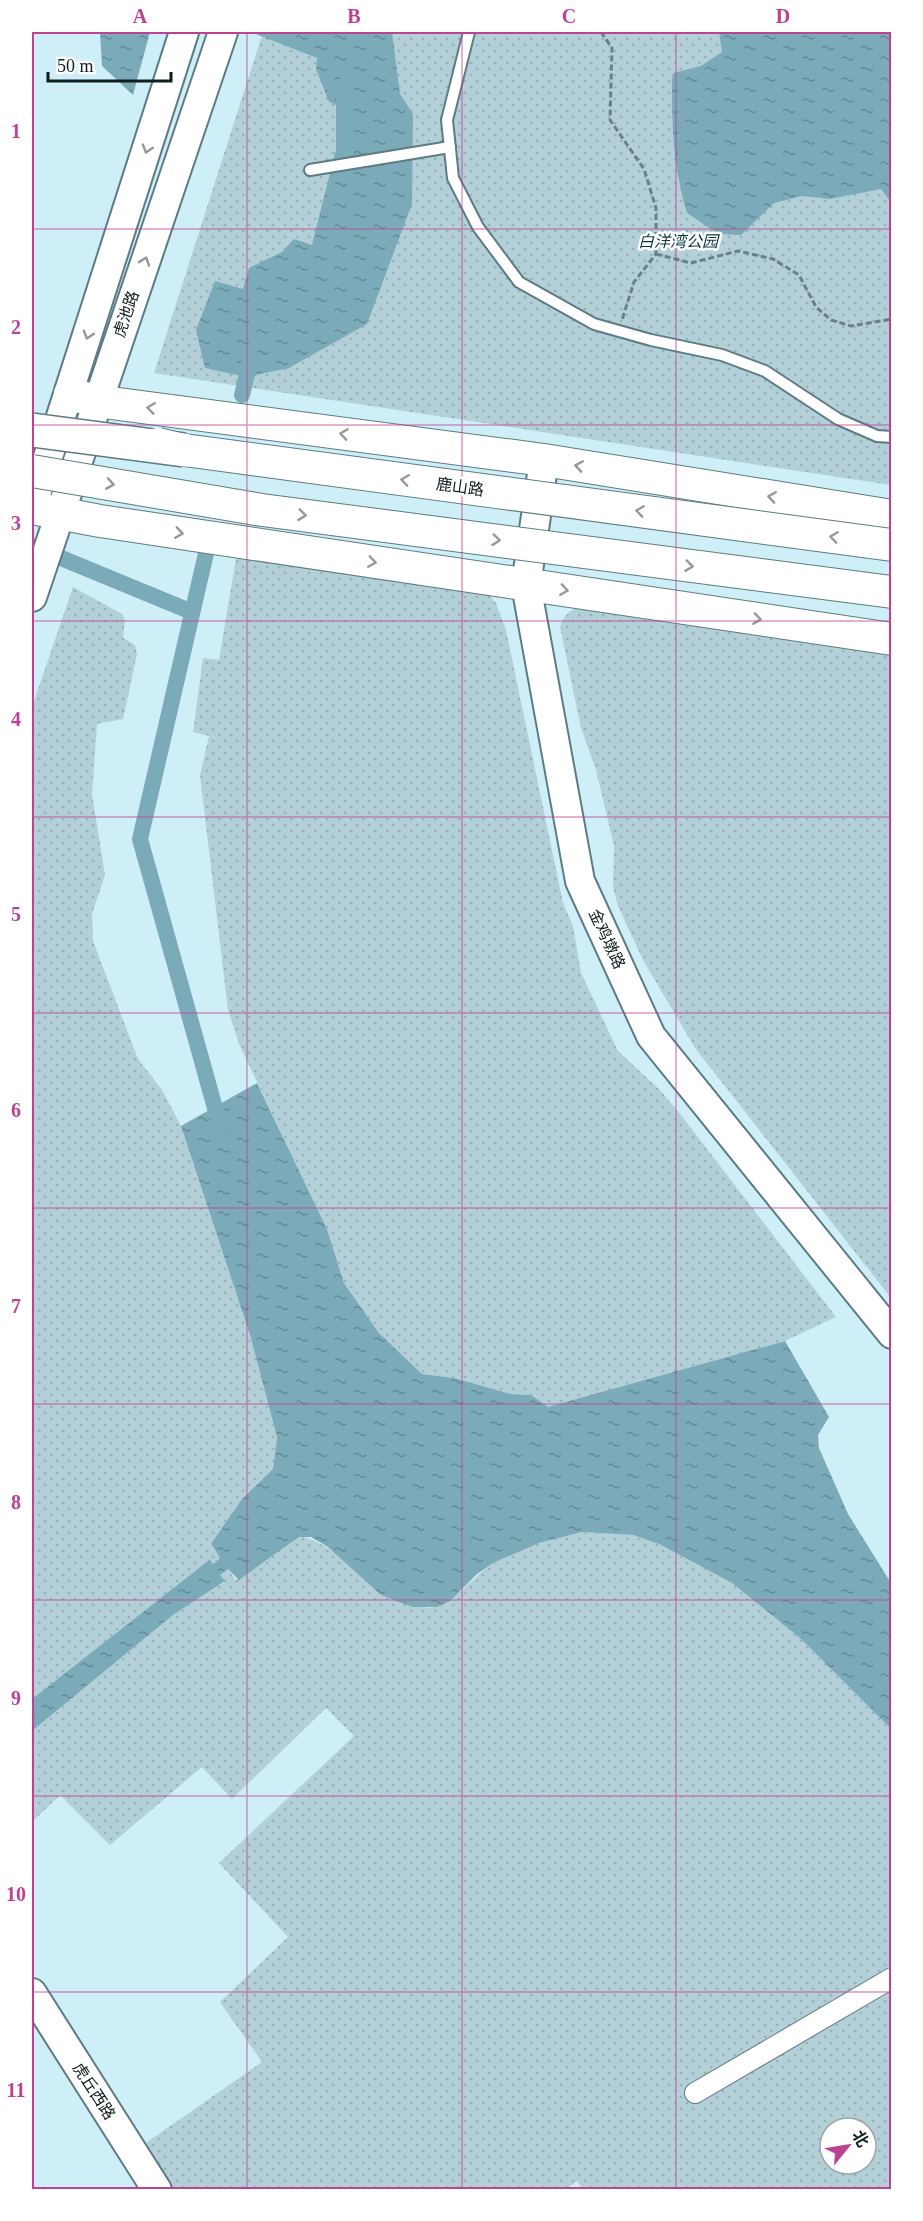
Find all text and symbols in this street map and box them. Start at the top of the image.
text: A [133,5,148,27]
text: B [347,5,361,27]
text: C [562,5,576,27]
text: D [776,5,790,27]
scale bar [48,45,171,83]
text: 50 m [57,56,94,76]
text: 1 [11,120,21,142]
one-way arrow [142,143,154,154]
park label: 白洋湾公园 [638,233,720,250]
one-way arrow [137,256,150,267]
street label: 虎池路 [110,289,142,339]
text: 2 [11,316,21,338]
one-way arrow [83,329,96,340]
one-way arrow [146,403,156,415]
one-way arrow [340,428,349,440]
one-way arrow [574,460,584,473]
one-way arrow [401,474,410,486]
street label: 鹿山路 [435,475,485,499]
one-way arrow [105,477,115,490]
one-way arrow [767,491,777,504]
one-way arrow [636,506,645,518]
one-way arrow [298,508,307,521]
text: 3 [11,512,21,534]
one-way arrow [174,526,183,538]
one-way arrow [829,531,838,544]
one-way arrow [491,534,500,546]
one-way arrow [367,555,376,567]
one-way arrow [684,559,694,571]
one-way arrow [560,584,569,596]
one-way arrow [753,613,762,625]
text: 4 [11,708,21,730]
text: 5 [11,903,21,925]
street label: 金鸡墩路 [586,906,628,972]
text: 6 [11,1099,21,1121]
text: 7 [11,1295,21,1317]
text: 8 [11,1491,21,1513]
text: 9 [11,1687,21,1709]
text: 10 [6,1883,26,1905]
street label: 虎丘西路 [69,2060,119,2122]
text: 11 [7,2079,25,2101]
north arrow [818,2116,878,2176]
text: 北 [849,2128,872,2150]

